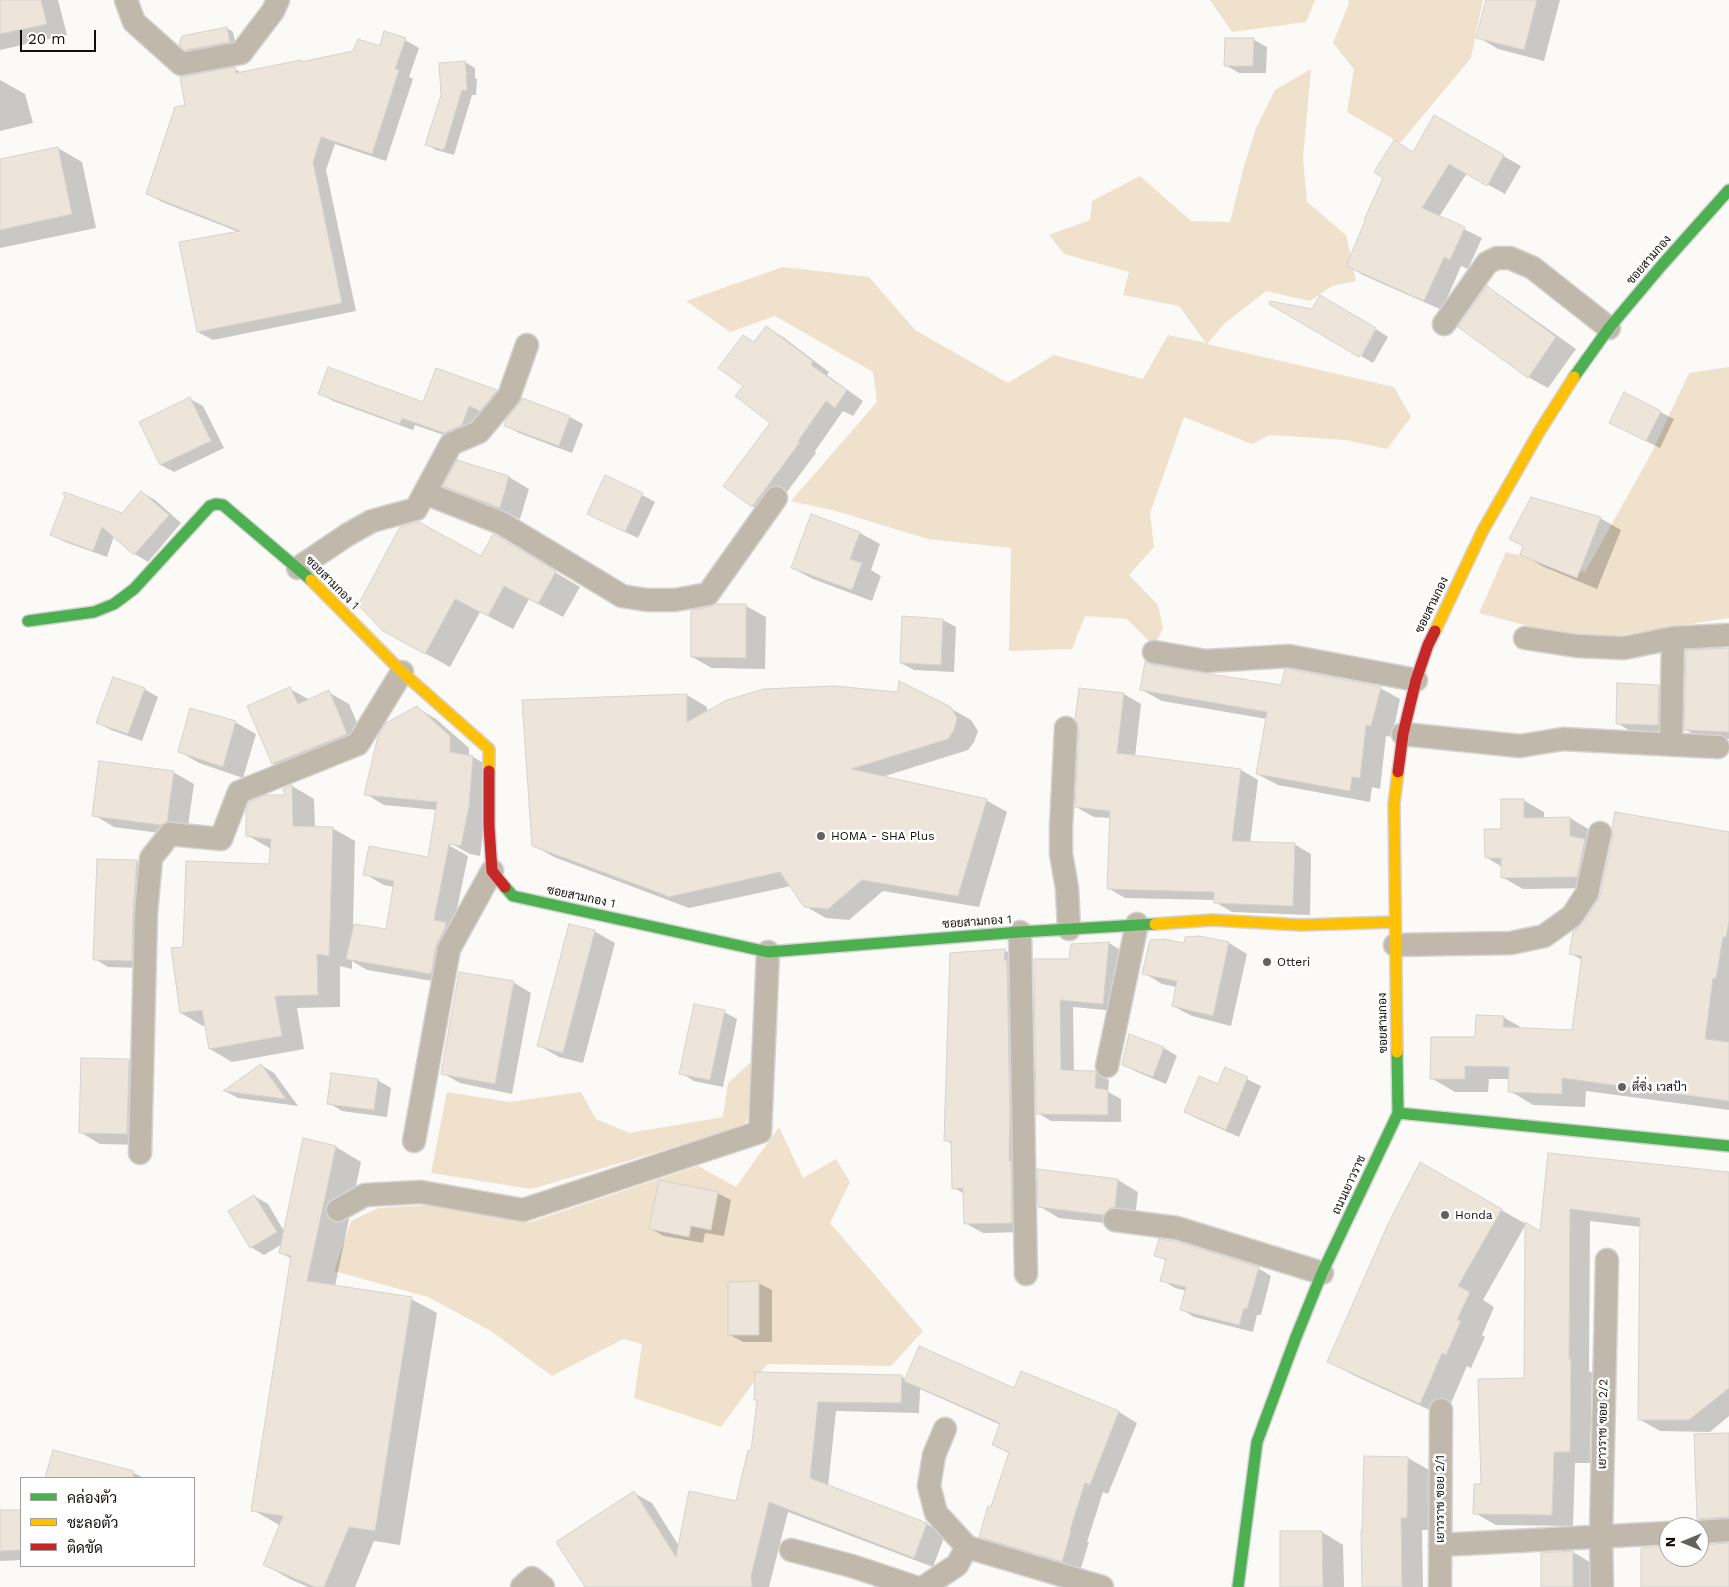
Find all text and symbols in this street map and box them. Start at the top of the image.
scale bar [22,20,99,52]
text: 20 m [28,30,66,48]
street label: ซอยสามกอง [1624,232,1674,288]
street label: ซอยสามกอง 1 [302,553,362,613]
street label: ซอยสามกอง [1412,574,1452,636]
place label: HOMA - SHA Plus [831,829,934,843]
marker: HOMA - SHA Plus [815,830,827,842]
street label: ซอยสามกอง 1 [545,883,617,911]
street label: ซอยสามกอง 1 [942,912,1012,932]
place label: Otteri [1277,955,1310,969]
marker: Otteri [1261,956,1273,968]
street label: ซอยสามกอง [1375,992,1391,1054]
place label: ตี๋ซิ่ง เวสป้า [1632,1080,1687,1094]
marker: ตี๋ซิ่ง เวสป้า [1616,1081,1628,1093]
street label: ถนนเยาวราช [1329,1153,1369,1217]
place label: Honda [1455,1208,1493,1222]
marker: Honda [1439,1209,1451,1221]
street label: เยาวราช ซอย 2/2 [1595,1379,1611,1469]
street label: เยาวราช ซอย 2/1 [1433,1455,1447,1543]
legend [20,1477,195,1567]
text: คล่องตัว [67,1489,117,1507]
text: ชะลอตัว [67,1514,118,1532]
north arrow [1659,1517,1709,1567]
text: N [1662,1537,1678,1547]
text: ติดขัด [67,1539,103,1557]

